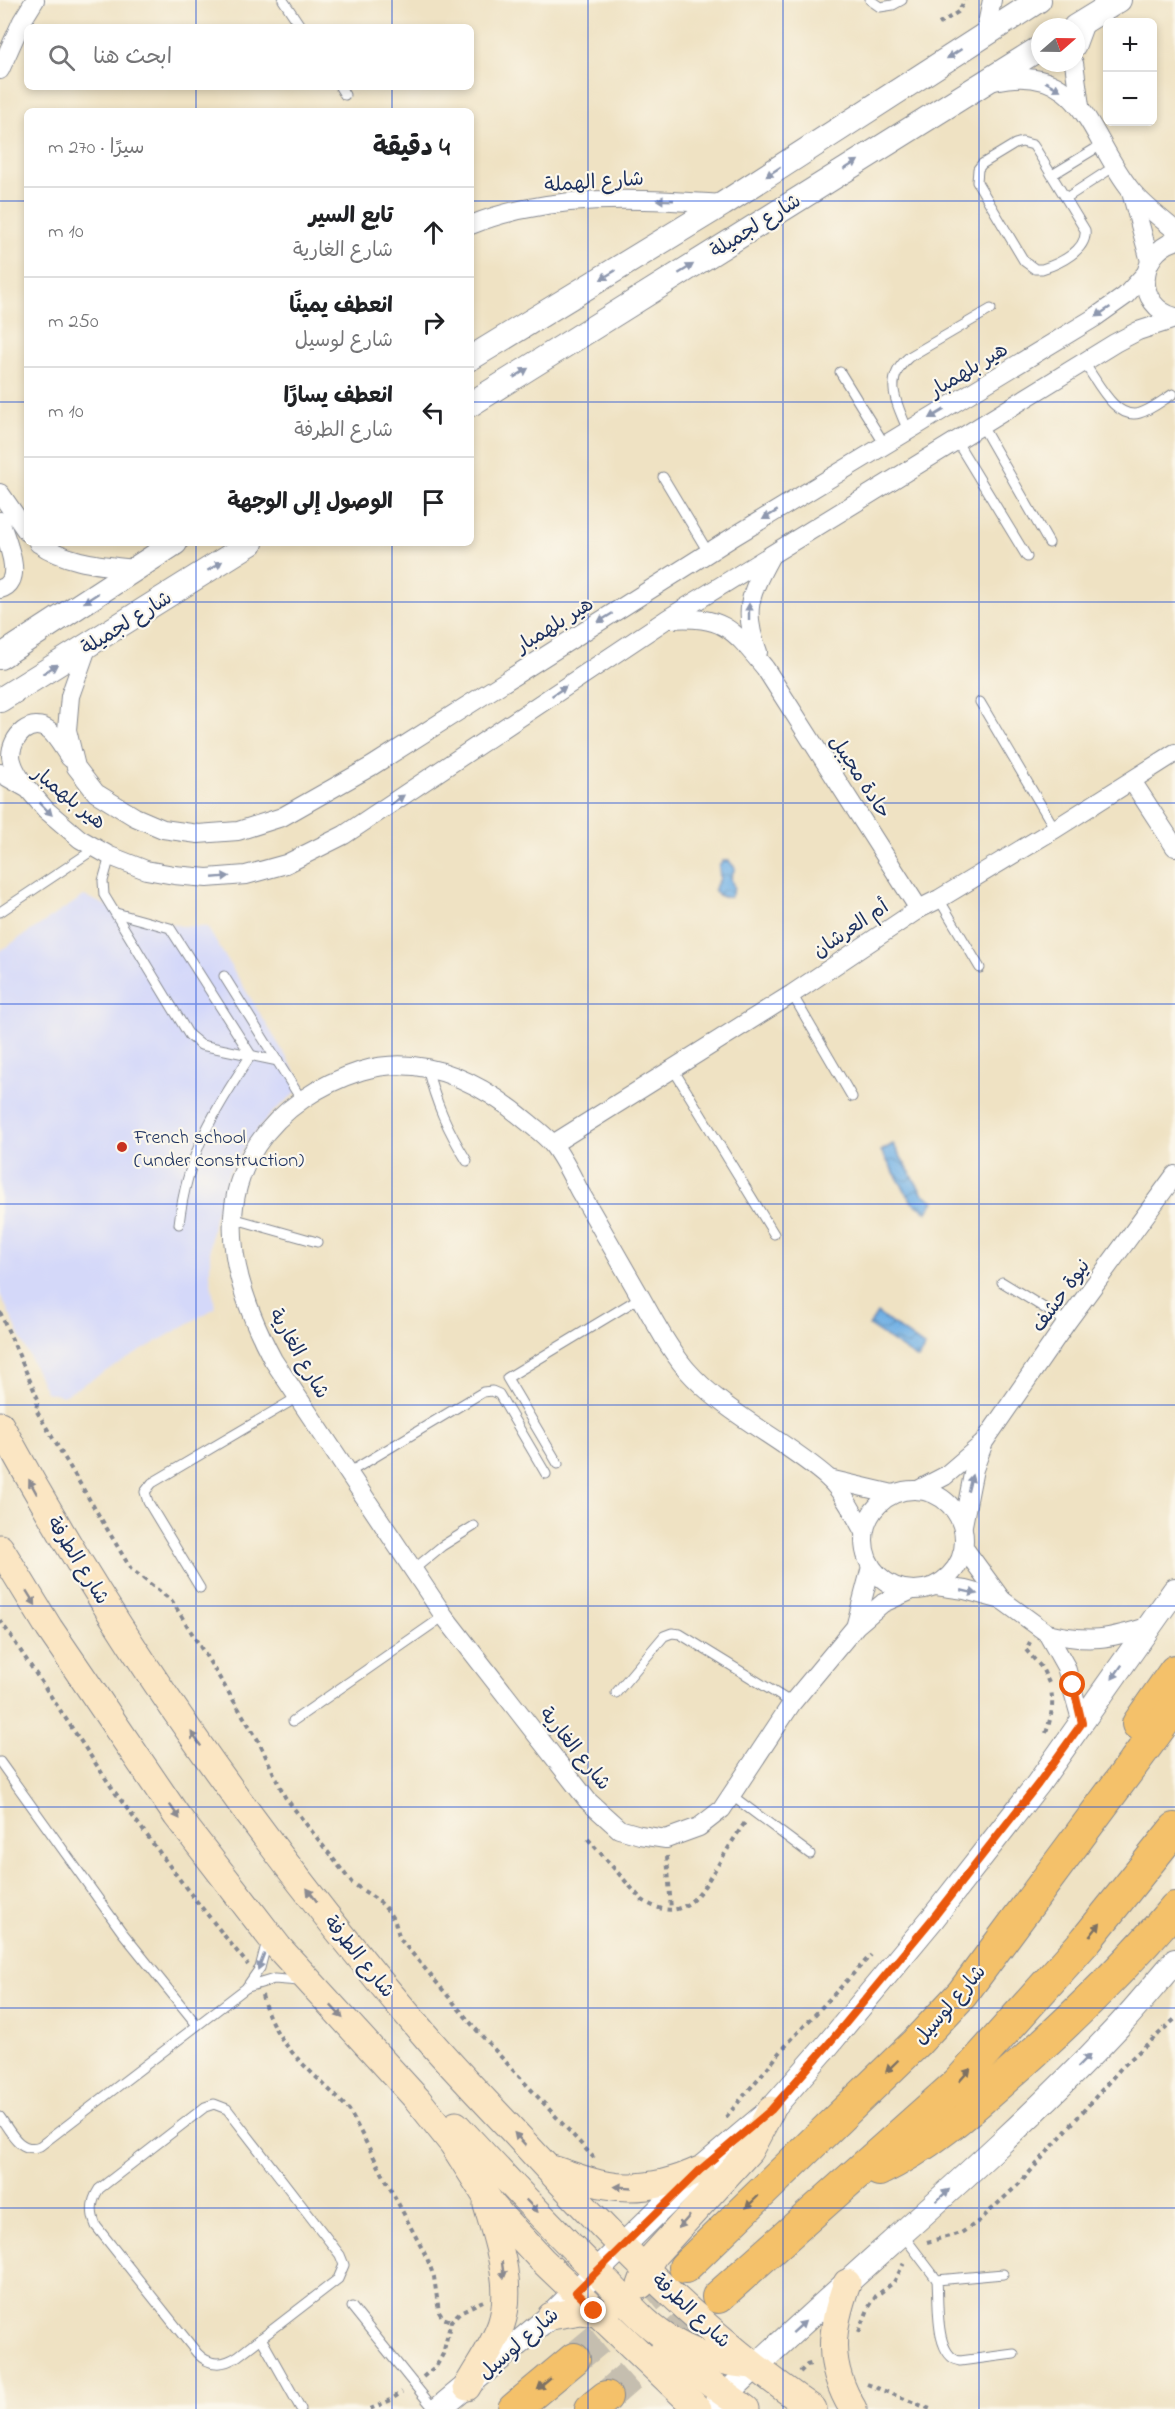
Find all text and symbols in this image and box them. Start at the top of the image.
north arrow [1031,18,1085,72]
map controls [1103,18,1157,126]
button: + [1103,18,1157,72]
search box [24,24,474,90]
icon: search [45,41,78,74]
text: ابحث هنا [93,42,172,74]
one-way arrow [947,48,963,60]
button: − [1103,72,1157,126]
one-way arrow [1045,81,1062,91]
text: 4 دقيقة [373,130,450,168]
text: سيرًا · 270 m [48,134,144,163]
one-way arrow [842,160,859,171]
street label: شارع الهملة [543,166,645,201]
one-way arrow [765,166,781,177]
street label: شارع لجميلة [705,188,807,267]
one-way arrow [655,196,674,205]
text: تابع السير [309,201,393,233]
icon: ahead [417,216,450,249]
text: 10 m [48,218,84,247]
text: شارع الغارية [293,237,393,266]
one-way arrow [677,264,694,275]
one-way arrow [600,269,616,280]
text: انعطف يمينًا [289,291,393,323]
icon: right [417,306,450,339]
one-way arrow [1095,306,1111,317]
text: 250 m [48,308,99,337]
text: شارع لوسيل [295,327,393,356]
street label: هير بلهمبار [923,336,1014,407]
one-way arrow [512,368,529,379]
text: انعطف يسارًا [284,381,393,413]
icon: left [417,396,450,429]
text: 10 m [48,398,84,427]
one-way arrow [929,408,945,419]
text: شارع الطرفة [294,417,393,446]
icon: arrive [417,486,450,519]
text: الوصول إلى الوجهة [227,487,393,519]
one-way arrow [762,509,778,520]
one-way arrow [207,560,223,571]
street label: شارع لجميلة [76,585,178,664]
street label: هير بلهمبار [509,591,600,663]
one-way arrow [83,592,99,604]
one-way arrow [744,603,754,622]
one-way arrow [597,613,613,624]
one-way arrow [42,664,58,675]
one-way arrow [551,686,567,697]
street label: حادة مجيبل [821,730,897,825]
street label: هير بلهمبار [24,759,111,838]
one-way arrow [389,795,405,806]
one-way arrow [38,801,52,815]
one-way arrow [212,872,231,882]
street label: أم العرشان [807,894,895,966]
place label: French school (under construction) [133,1124,304,1176]
marker: French school (under construction) [115,1140,129,1154]
street label: نيوة حشف [1025,1254,1099,1339]
street label: شارع الغارية [260,1304,335,1405]
one-way arrow [966,1474,976,1492]
one-way arrow [29,1478,39,1495]
street label: شارع الطرفة [38,1512,115,1611]
one-way arrow [960,1587,979,1597]
one-way arrow [25,1590,36,1606]
one-way arrow [1111,1664,1123,1680]
route start [1059,1671,1085,1697]
street label: شارع الغارية [531,1702,617,1798]
one-way arrow [190,1731,202,1747]
one-way arrow [169,1804,180,1820]
one-way arrow [306,1888,318,1904]
street label: شارع الطرفة [316,1910,400,2005]
one-way arrow [1088,1922,1100,1937]
one-way arrow [256,1953,266,1971]
street label: شارع لوسيل [908,1959,994,2052]
one-way arrow [330,2005,344,2019]
one-way arrow [1077,2054,1091,2068]
one-way arrow [885,2059,900,2073]
one-way arrow [958,2068,971,2083]
one-way arrow [514,2132,527,2147]
one-way arrow [614,2182,633,2191]
one-way arrow [935,2188,950,2202]
one-way arrow [745,2195,760,2209]
one-way arrow [525,2199,539,2213]
one-way arrow [678,2214,691,2229]
one-way arrow [498,2260,507,2279]
street label: شارع الطرفة [644,2268,736,2356]
route end [580,2297,606,2323]
street label: شارع لوسيل [473,2302,566,2388]
one-way arrow [791,2320,806,2334]
one-way arrow [536,2378,552,2391]

